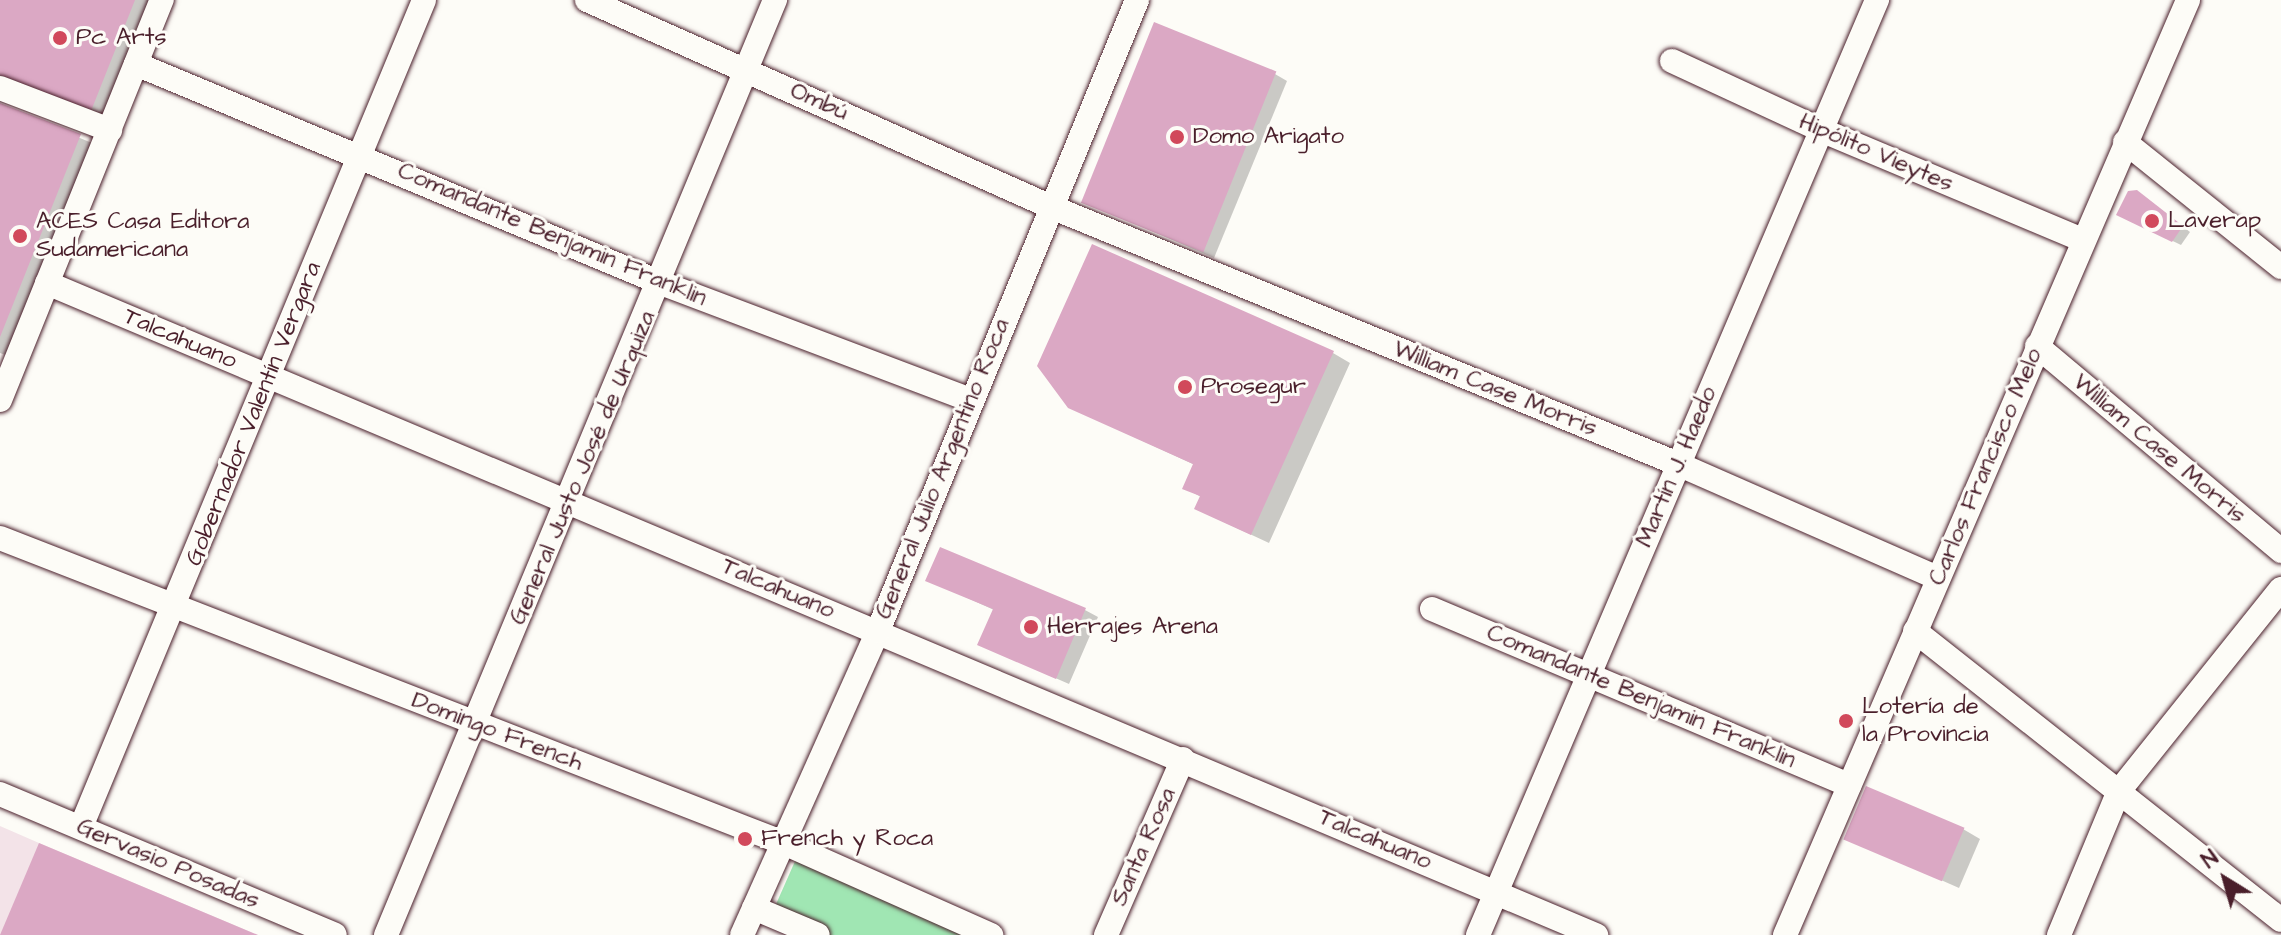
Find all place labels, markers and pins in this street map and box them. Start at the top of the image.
place label: Pc Arts [76,24,166,52]
marker: Pc Arts [51,29,69,47]
place label: Domo Arigato [1193,123,1344,151]
marker: Domo Arigato [1168,128,1186,146]
place label: Laverap [2168,207,2261,235]
place label: ACES Casa Editora Sudamericana [36,208,249,264]
marker: Laverap [2143,212,2161,230]
marker: ACES Casa Editora Sudamericana [11,227,29,245]
place label: Prosegur [1201,373,1306,401]
marker: Prosegur [1176,378,1194,396]
place label: Herrajes Arena [1047,613,1218,641]
marker: Herrajes Arena [1022,618,1040,636]
place label: Lotería de la Provincia [1862,693,1989,749]
marker: Lotería de la Provincia [1837,712,1855,730]
place label: French y Roca [761,825,933,853]
marker: French y Roca [736,830,754,848]

